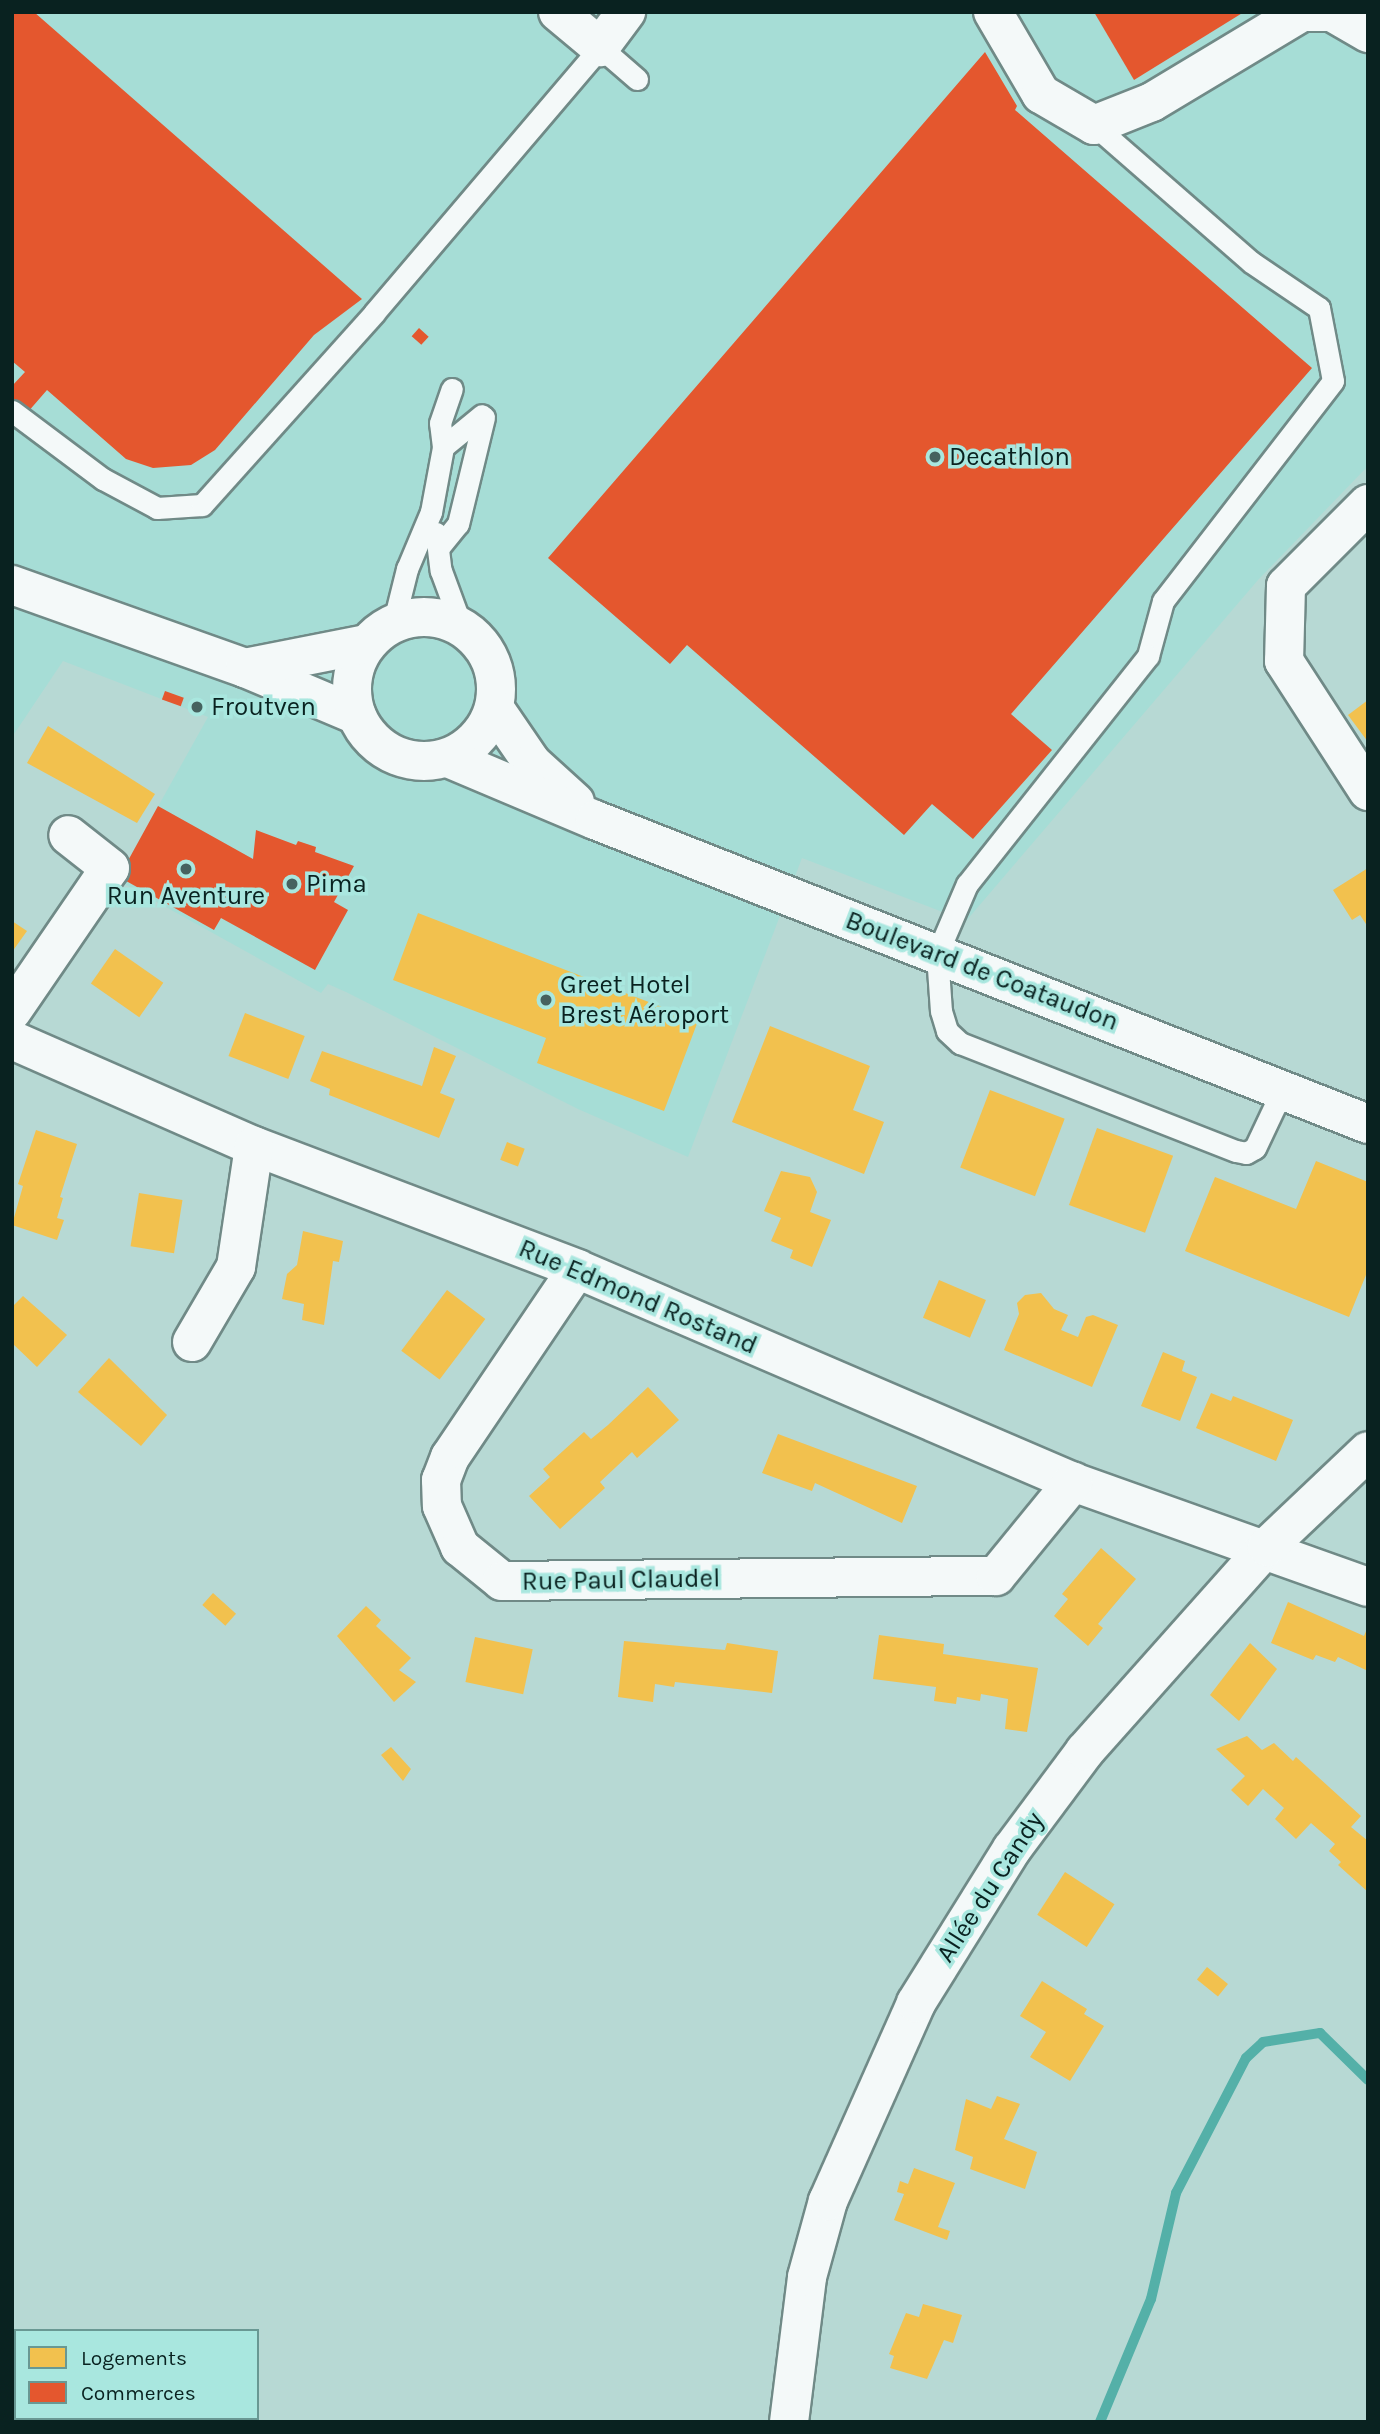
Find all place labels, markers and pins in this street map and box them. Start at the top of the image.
place label: Decathlon [949,441,1070,473]
marker: Decathlon [927,449,943,465]
place label: Froutven [211,691,316,723]
marker: Froutven [189,699,205,715]
marker: Run Aventure [178,861,194,877]
place label: Pima [306,868,367,900]
marker: Pima [284,876,300,892]
place label: Run Aventure [107,880,265,912]
place label: Greet Hotel Brest Aéroport [560,969,729,1030]
marker: Greet Hotel Brest Aéroport [538,992,554,1008]

